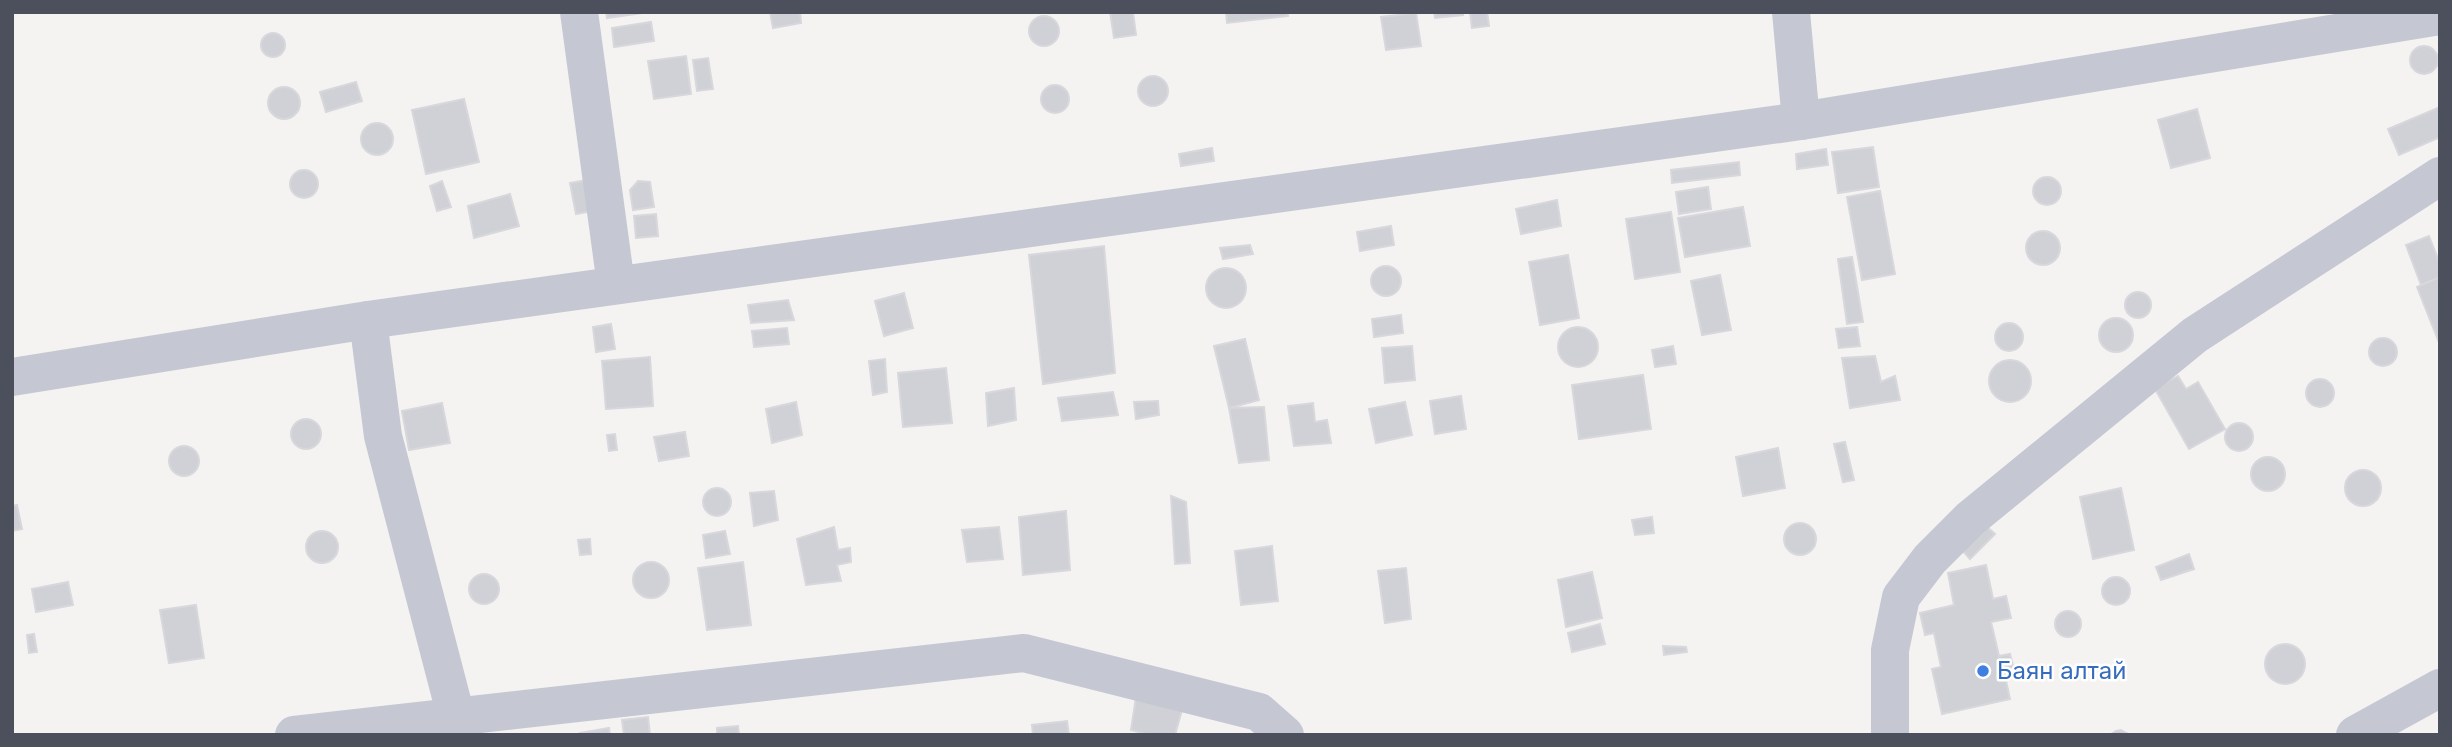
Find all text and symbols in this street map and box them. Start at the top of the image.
place label: Баян алтай [1997,656,2126,685]
marker: Баян алтай [1975,663,1991,679]

